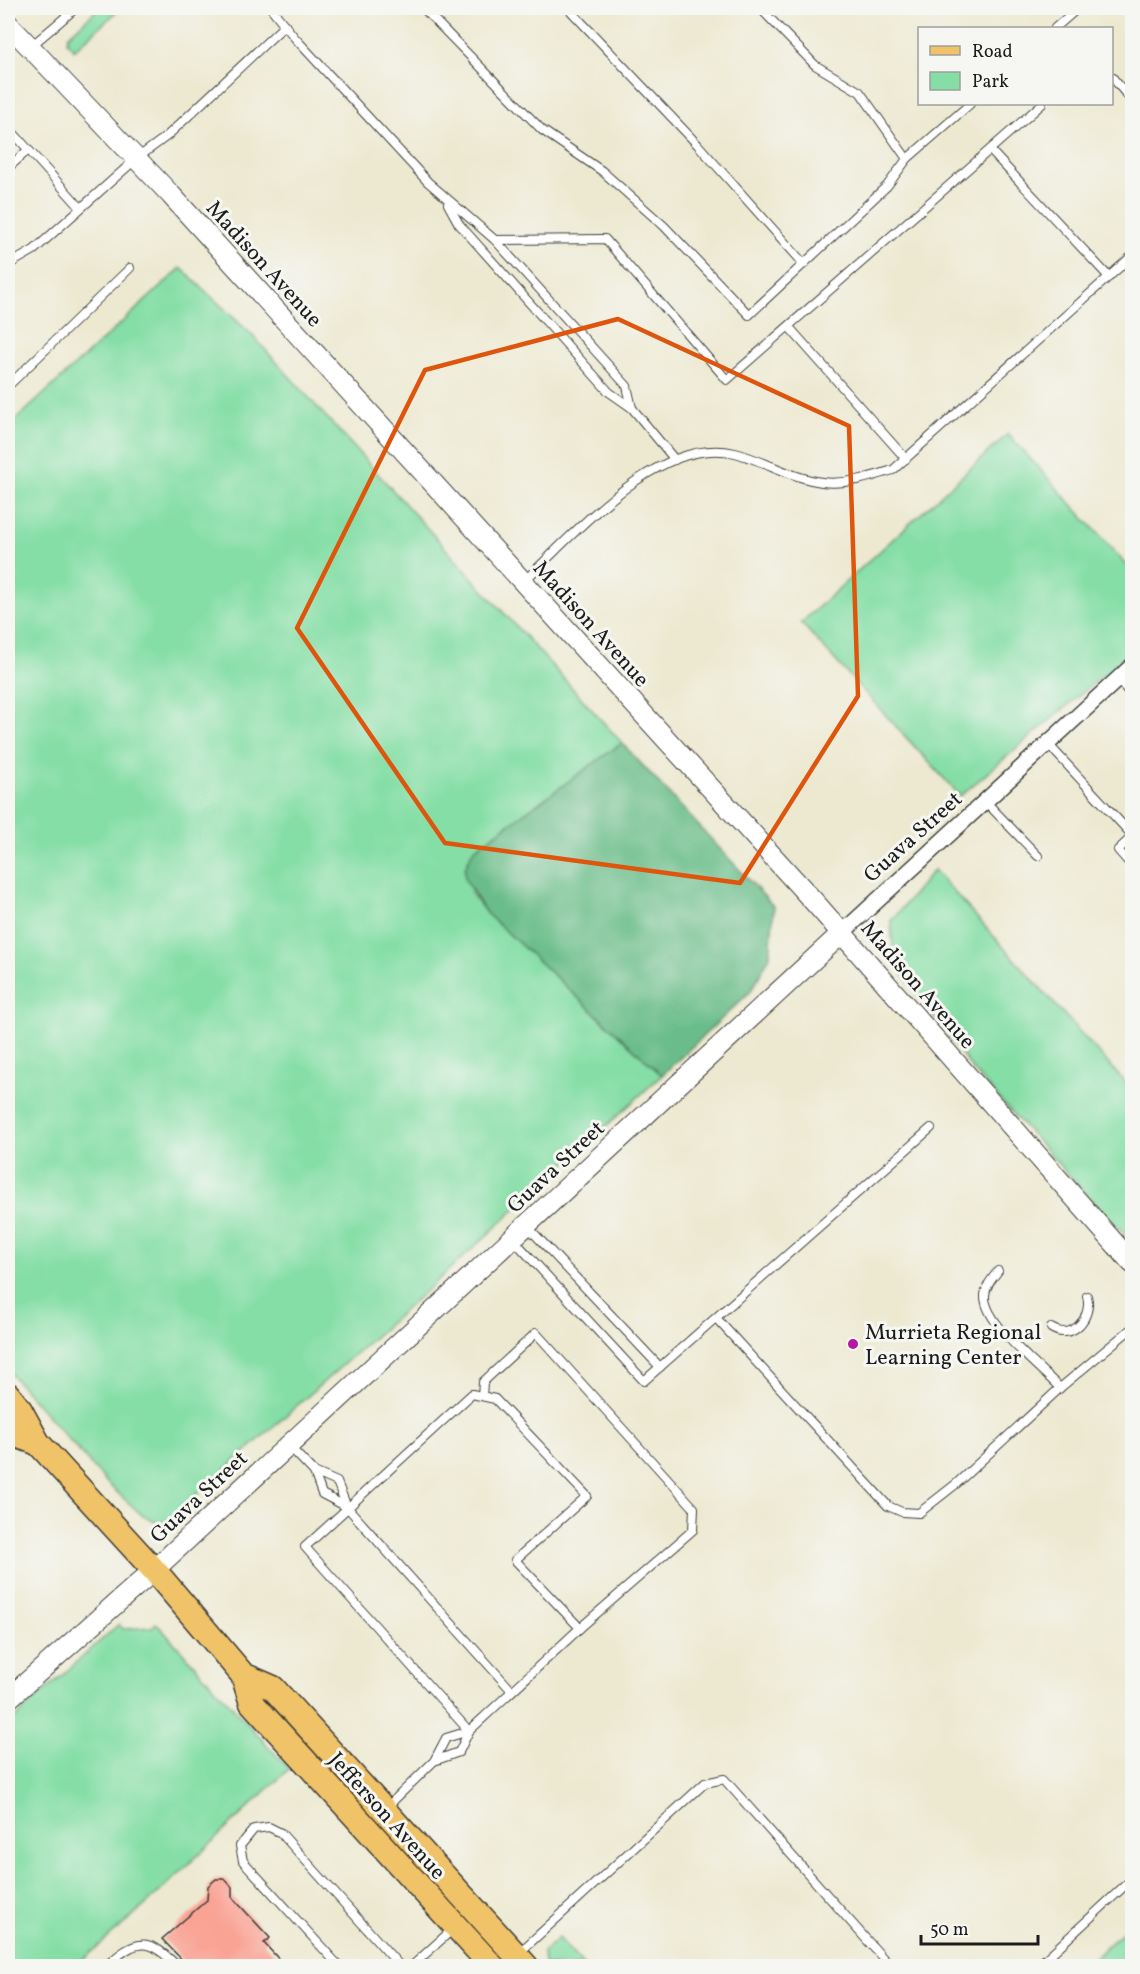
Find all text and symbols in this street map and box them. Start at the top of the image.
legend [918,27,1113,105]
text: Road [972,40,1013,65]
text: Park [972,70,1009,95]
street label: Madison Avenue [198,194,329,335]
street label: Madison Avenue [525,554,656,695]
street label: Guava Street [857,785,970,891]
street label: Madison Avenue [853,915,982,1057]
street label: Guava Street [501,1114,613,1221]
place label: Murrieta Regional Learning Center [865,1318,1041,1374]
marker: Murrieta Regional Learning Center [846,1337,860,1351]
street label: Guava Street [144,1444,256,1551]
street label: Jefferson Avenue [320,1746,452,1887]
scale bar [921,1908,1038,1946]
text: 50 m [930,1918,969,1943]

